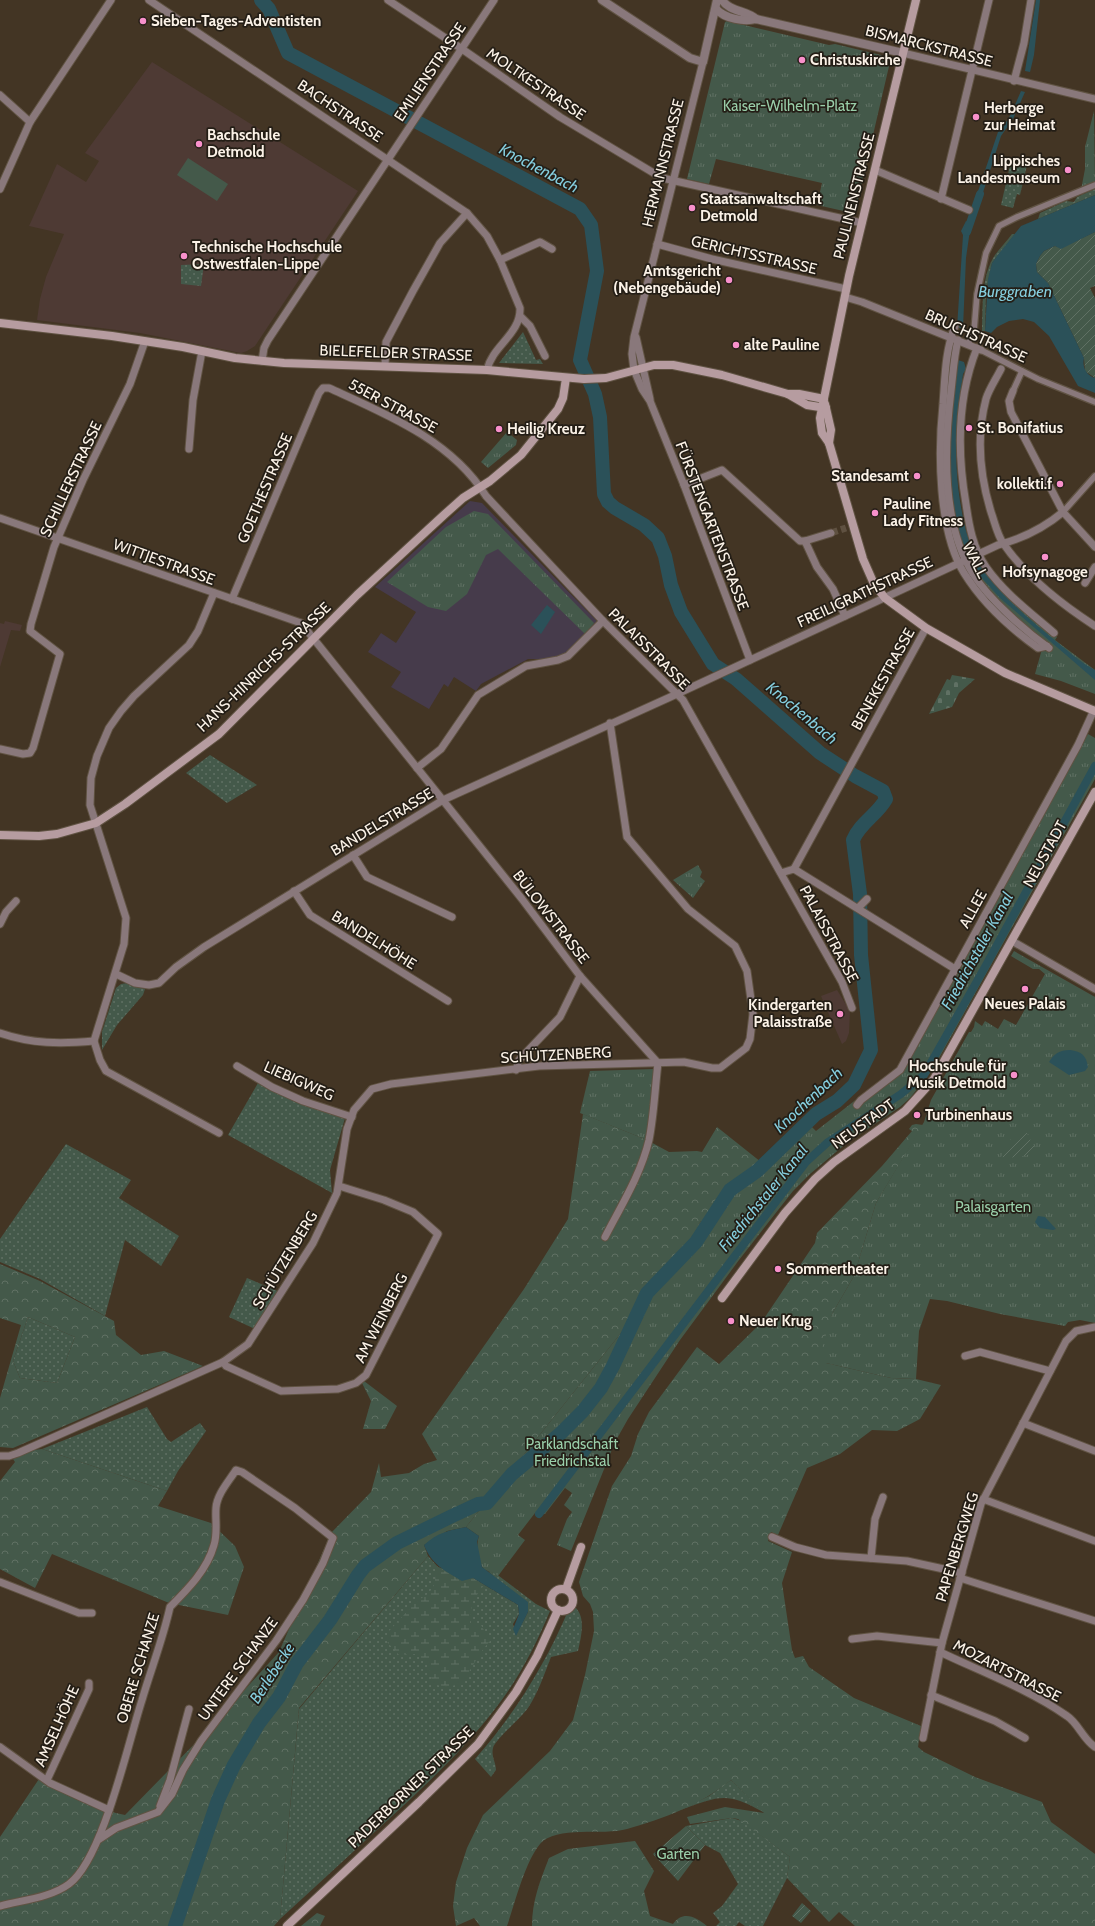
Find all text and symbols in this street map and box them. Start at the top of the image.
place label: Sieben-Tages-Adventisten [151,12,321,30]
marker: Sieben-Tages-Adventisten [138,16,148,26]
street label: EMILIENSTRASSE [390,19,470,125]
street label: BISMARCKSTRASSE [864,21,994,71]
street label: MOLTKESTRASSE [483,44,589,124]
place label: Christuskirche [810,51,901,69]
marker: Christuskirche [797,55,807,65]
street label: BACHSTRASSE [294,76,386,146]
street label: HERMANNSTRASSE [638,97,688,229]
park label: Kaiser-Wilhelm-Platz [723,97,857,115]
place label: Herberge zur Heimat [984,99,1055,134]
marker: Herberge zur Heimat [971,112,981,122]
place label: Bachschule Detmold [207,126,280,161]
street label: PAULINENSTRASSE [830,131,878,261]
marker: Bachschule Detmold [194,139,204,149]
water label: Knochenbach [496,139,582,197]
place label: Lippisches Landesmuseum [957,152,1060,187]
marker: Lippisches Landesmuseum [1063,165,1073,175]
place label: Staatsanwaltschaft Detmold [700,190,822,225]
marker: Staatsanwaltschaft Detmold [687,203,697,213]
street label: GERICHTSSTRASSE [689,232,819,278]
place label: Technische Hochschule Ostwestfalen-Lippe [192,238,342,273]
marker: Technische Hochschule Ostwestfalen-Lippe [179,251,189,261]
place label: Amtsgericht (Nebengebäude) [613,262,721,297]
marker: Amtsgericht (Nebengebäude) [724,275,734,285]
water label: Burggraben [978,282,1052,301]
street label: BRUCHSTRASSE [922,305,1030,367]
place label: alte Pauline [744,336,820,354]
marker: alte Pauline [731,340,741,350]
street label: BIELEFELDER STRASSE [319,341,473,365]
street label: 55ER STRASSE [346,375,440,437]
street label: SCHILLERSTRASSE [36,418,106,540]
place label: St. Bonifatius [977,419,1063,437]
place label: Heilig Kreuz [507,420,585,438]
marker: St. Bonifatius [964,423,974,433]
marker: Heilig Kreuz [494,424,504,434]
street label: GOETHESTRASSE [234,430,296,546]
street label: FÜRSTENGARTENSTRASSE [671,439,753,613]
place label: Standesamt [831,467,909,485]
marker: Standesamt [912,471,922,481]
place label: kollekti.f [997,475,1052,493]
marker: kollekti.f [1055,479,1065,489]
place label: Pauline Lady Fitness [883,495,963,530]
marker: Pauline Lady Fitness [870,508,880,518]
street label: WITTJESTRASSE [111,535,217,589]
street label: WALL [958,539,992,581]
marker: Hofsynagoge [1040,552,1050,562]
street label: FREILIGRATHSTRASSE [794,553,936,631]
place label: Hofsynagoge [1002,563,1088,581]
street label: HANS-HINRICHS-STRASSE [193,598,335,736]
street label: PALAISSTRASSE [605,605,693,693]
street label: BENEKESTRASSE [848,625,918,733]
water label: Knochenbach [763,678,841,748]
street label: BANDELSTRASSE [327,784,437,860]
street label: NEUSTADT [1019,818,1071,890]
street label: BÜLOWSTRASSE [509,867,593,967]
street label: PALAISSTRASSE [796,882,862,986]
street label: ALLEE [955,887,991,931]
water label: Friedrichstaler Kanal [937,889,1017,1013]
street label: BANDELHÖHE [328,907,420,973]
marker: Neues Palais [1020,984,1030,994]
place label: Neues Palais [984,995,1066,1013]
place label: Kindergarten Palaisstraße [748,996,832,1031]
marker: Kindergarten Palaisstraße [835,1009,845,1019]
street label: SCHÜTZENBERG [500,1043,612,1067]
place label: Hochschule für Musik Detmold [907,1057,1006,1092]
street label: LIEBIGWEG [261,1058,337,1104]
water label: Knochenbach [770,1063,846,1137]
marker: Hochschule für Musik Detmold [1009,1070,1019,1080]
street label: NEUSTADT [828,1095,898,1153]
place label: Turbinenhaus [925,1106,1012,1124]
marker: Turbinenhaus [912,1110,922,1120]
water label: Friedrichstaler Kanal [714,1141,812,1255]
park label: Palaisgarten [955,1198,1031,1216]
street label: SCHÜTZENBERG [249,1208,321,1312]
place label: Sommertheater [786,1260,888,1278]
marker: Sommertheater [773,1264,783,1274]
street label: AM WEINBERG [351,1270,411,1366]
place label: Neuer Krug [739,1312,812,1330]
marker: Neuer Krug [726,1316,736,1326]
park label: Parklandschaft Friedrichstal [526,1435,618,1470]
street label: PAPENBERGWEG [932,1490,982,1604]
street label: OBERE SCHANZE [113,1611,163,1725]
street label: UNTERE SCHANZE [194,1614,282,1724]
street label: MOZARTSTRASSE [950,1636,1064,1706]
water label: Berlebecke [245,1639,299,1707]
street label: AMSELHÖHE [31,1683,83,1769]
street label: PADERBORNER STRASSE [345,1722,477,1852]
park label: Garten [656,1845,700,1863]

